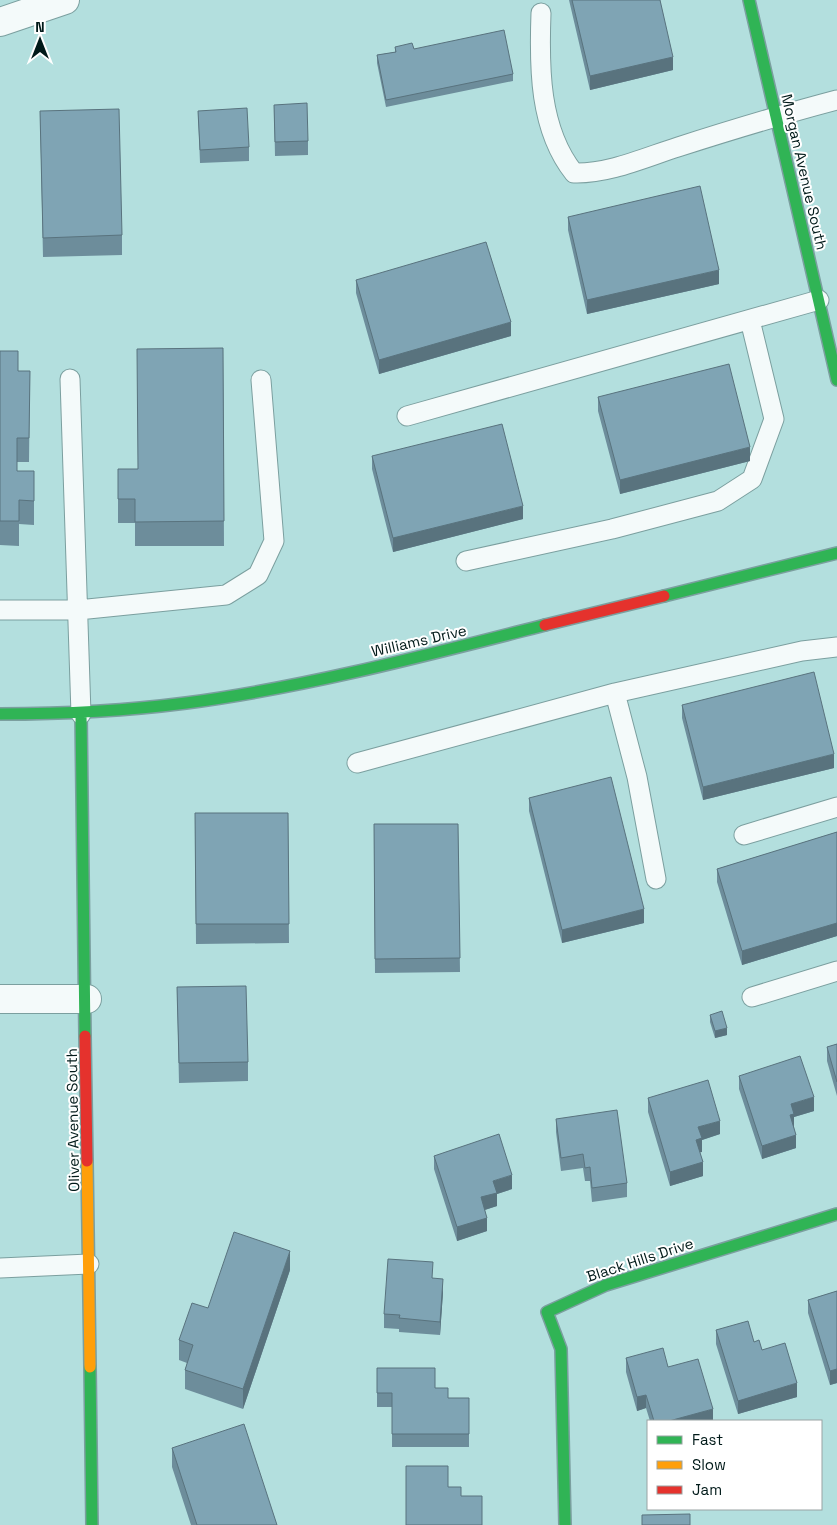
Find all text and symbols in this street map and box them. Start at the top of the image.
north arrow [15,15,65,65]
text: N [35,18,45,36]
street label: Morgan Avenue South [777,92,832,252]
street label: Williams Drive [369,620,468,661]
street label: Oliver Avenue South [62,1048,83,1192]
street label: Black Hills Drive [584,1233,696,1286]
legend [647,1420,822,1510]
text: Fast [692,1430,723,1449]
text: Slow [692,1455,726,1474]
text: Jam [692,1480,722,1499]

